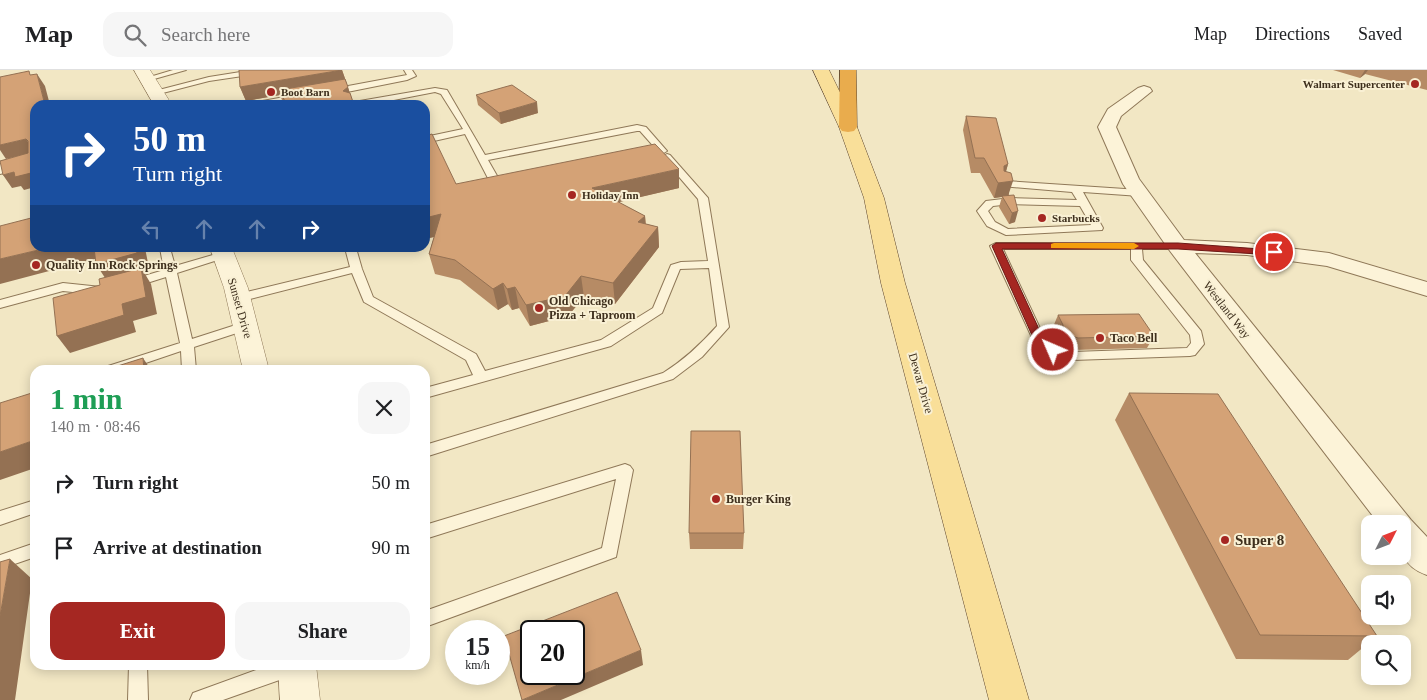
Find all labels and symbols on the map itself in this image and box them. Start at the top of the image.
place label: Walmart Supercenter [1303,78,1405,90]
marker: Walmart Supercenter [1409,78,1421,90]
marker: Boot Barn [265,86,277,98]
place label: Boot Barn [281,86,330,98]
marker: Holiday Inn [566,189,578,201]
place label: Holiday Inn [582,189,639,201]
marker: Starbucks [1036,212,1048,224]
place label: Starbucks [1052,212,1100,224]
pin [1253,231,1295,273]
place label: Quality Inn Rock Springs [46,258,178,272]
marker: Quality Inn Rock Springs [30,259,42,271]
street label: Sunset Drive [225,276,255,340]
street label: Westland Way [1200,279,1254,341]
place label: Old Chicago Pizza + Taproom [549,294,636,322]
marker: Old Chicago Pizza + Taproom [533,302,545,314]
position arrow [1026,323,1078,375]
place label: Taco Bell [1110,331,1158,345]
marker: Taco Bell [1094,332,1106,344]
street label: Dewar Drive [906,351,936,415]
place label: Burger King [726,492,791,506]
marker: Burger King [710,493,722,505]
north arrow [1361,515,1411,565]
place label: Super 8 [1235,532,1284,548]
marker: Super 8 [1219,534,1231,546]
speed limit sign: 20 [520,620,585,685]

